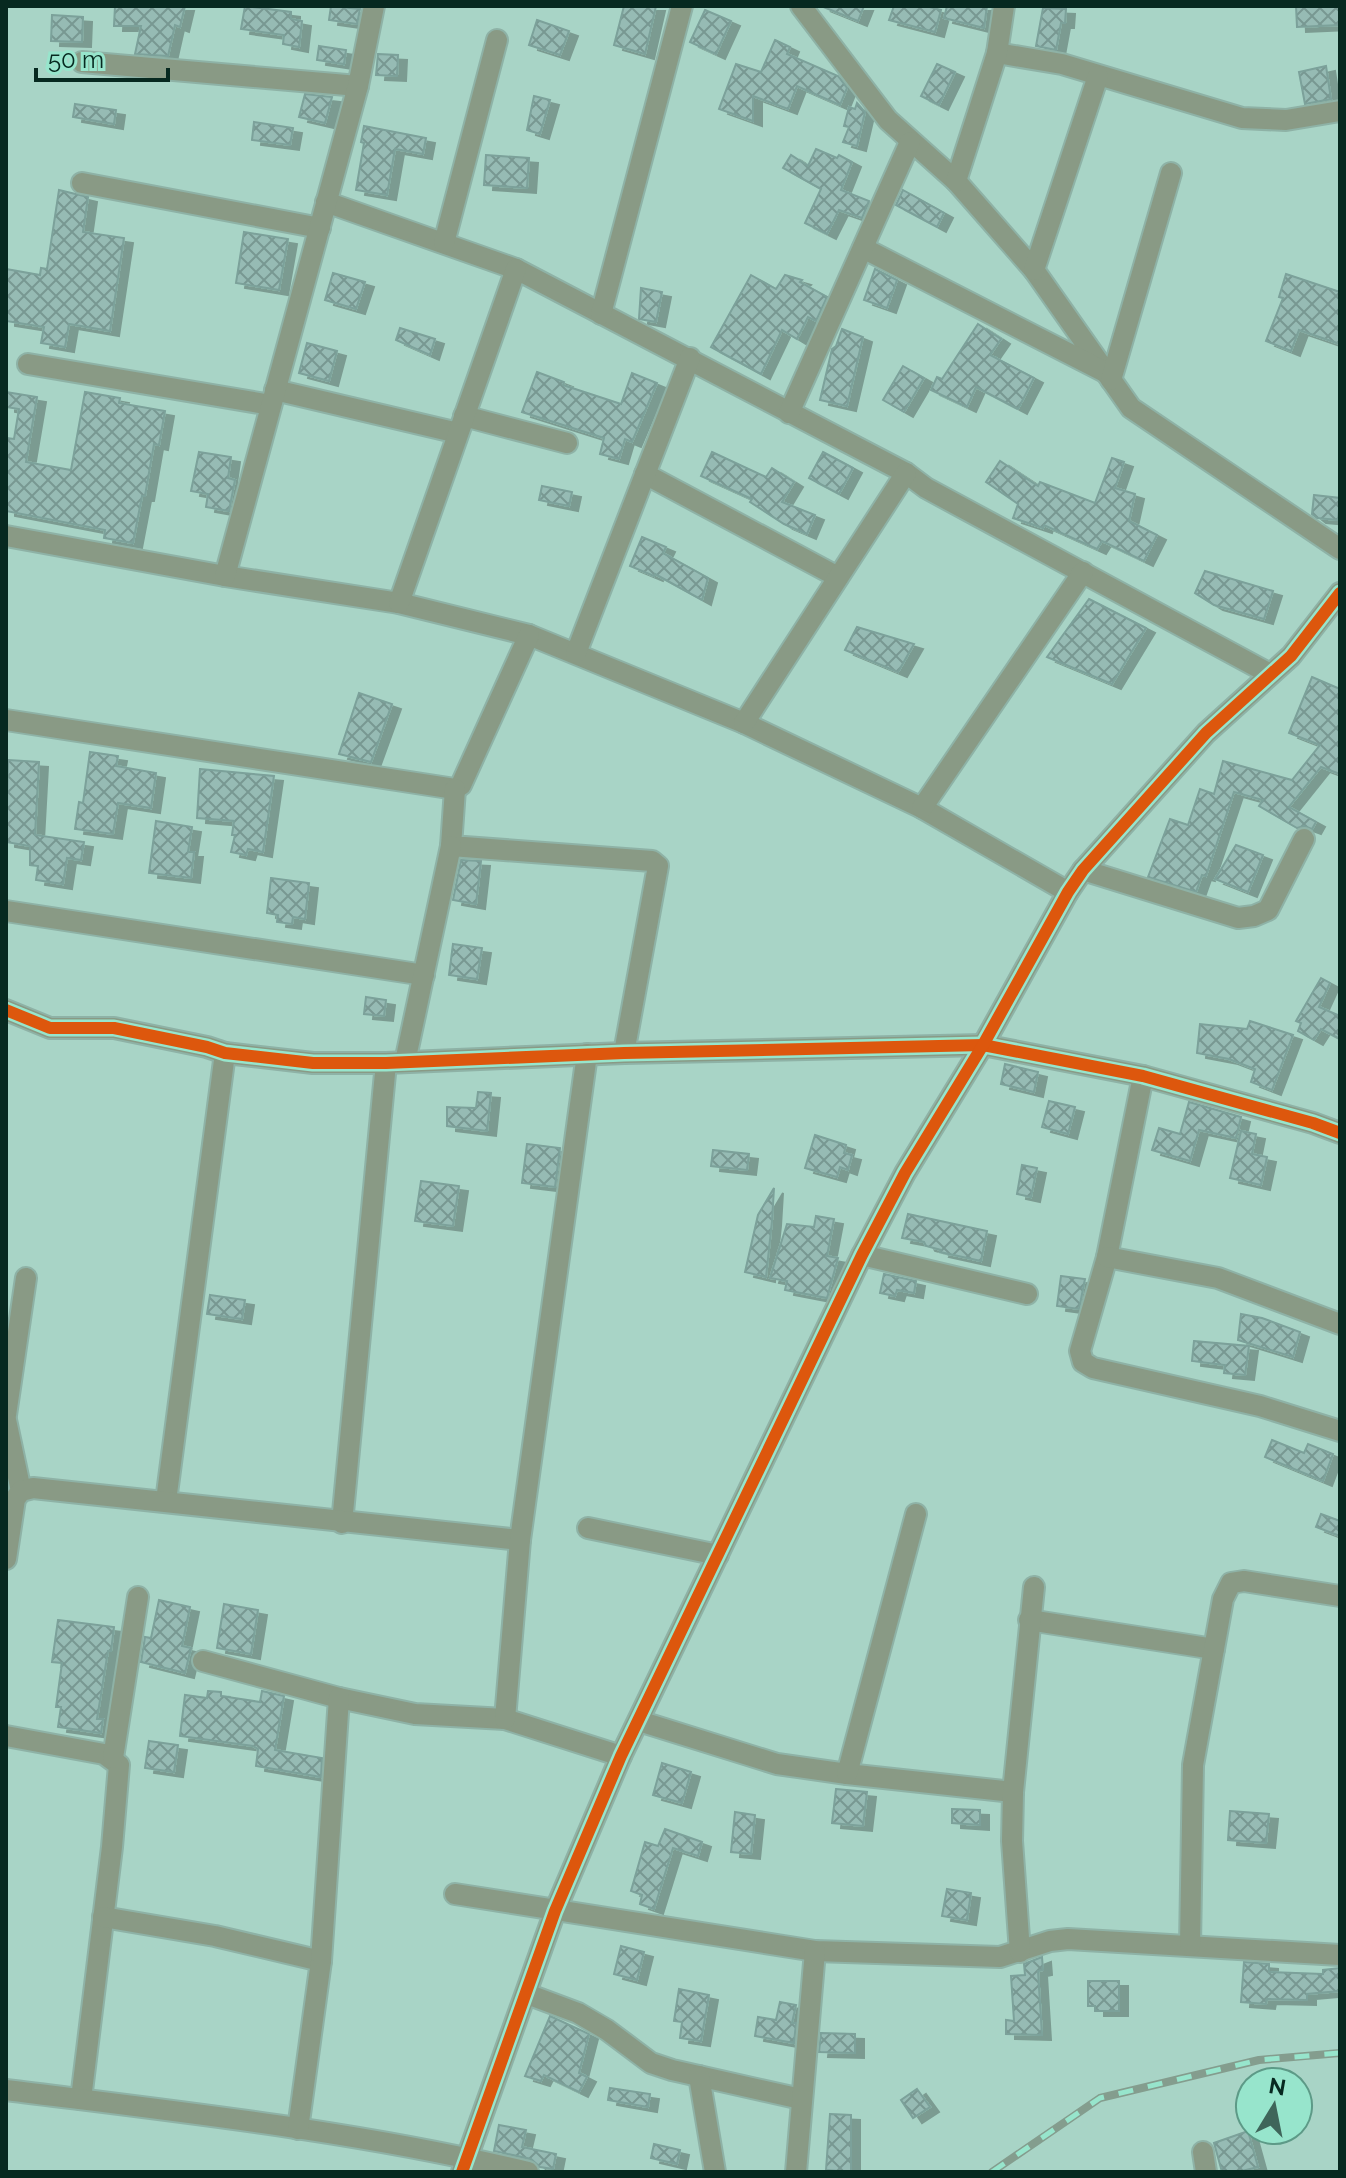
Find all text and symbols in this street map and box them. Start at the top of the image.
scale bar [36,32,168,82]
text: 50 m [48,45,104,74]
north arrow [1234,2066,1314,2146]
text: N [1267,2072,1288,2101]

